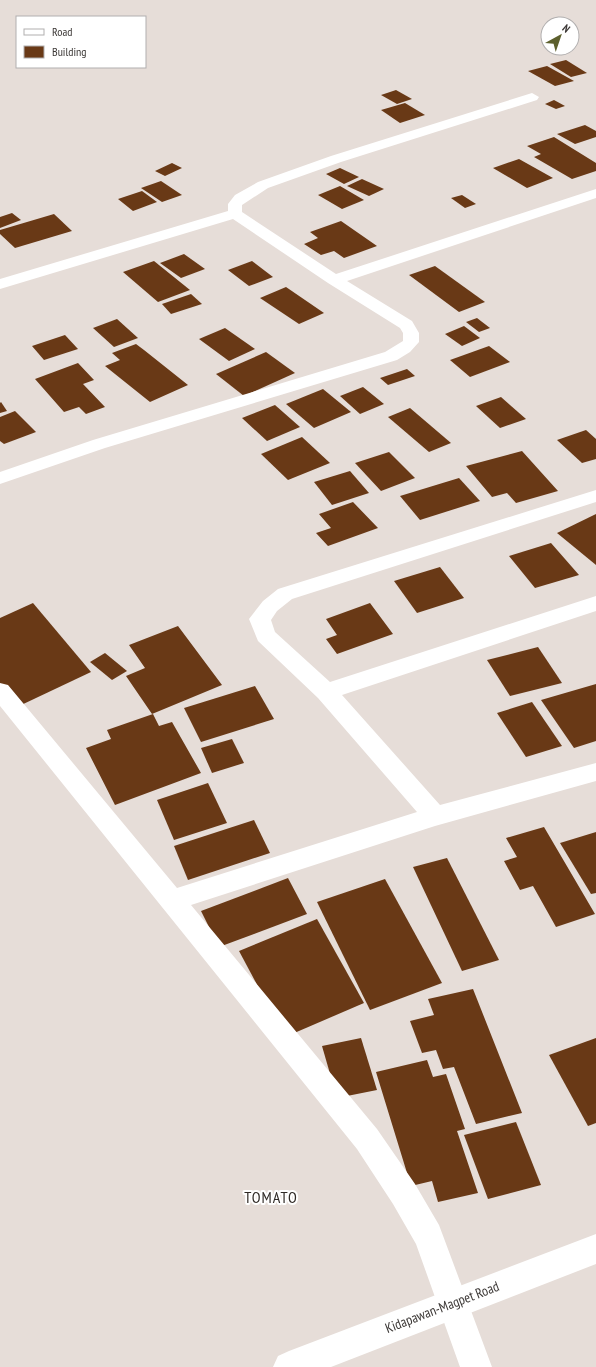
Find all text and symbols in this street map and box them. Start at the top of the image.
legend [16,16,146,68]
north arrow [540,16,580,56]
text: N [560,21,573,36]
text: Road [52,24,72,39]
text: Building [52,44,87,59]
district label: TOMATO [244,1187,298,1207]
street label: Kidapawan-Magpet Road [383,1277,501,1337]

